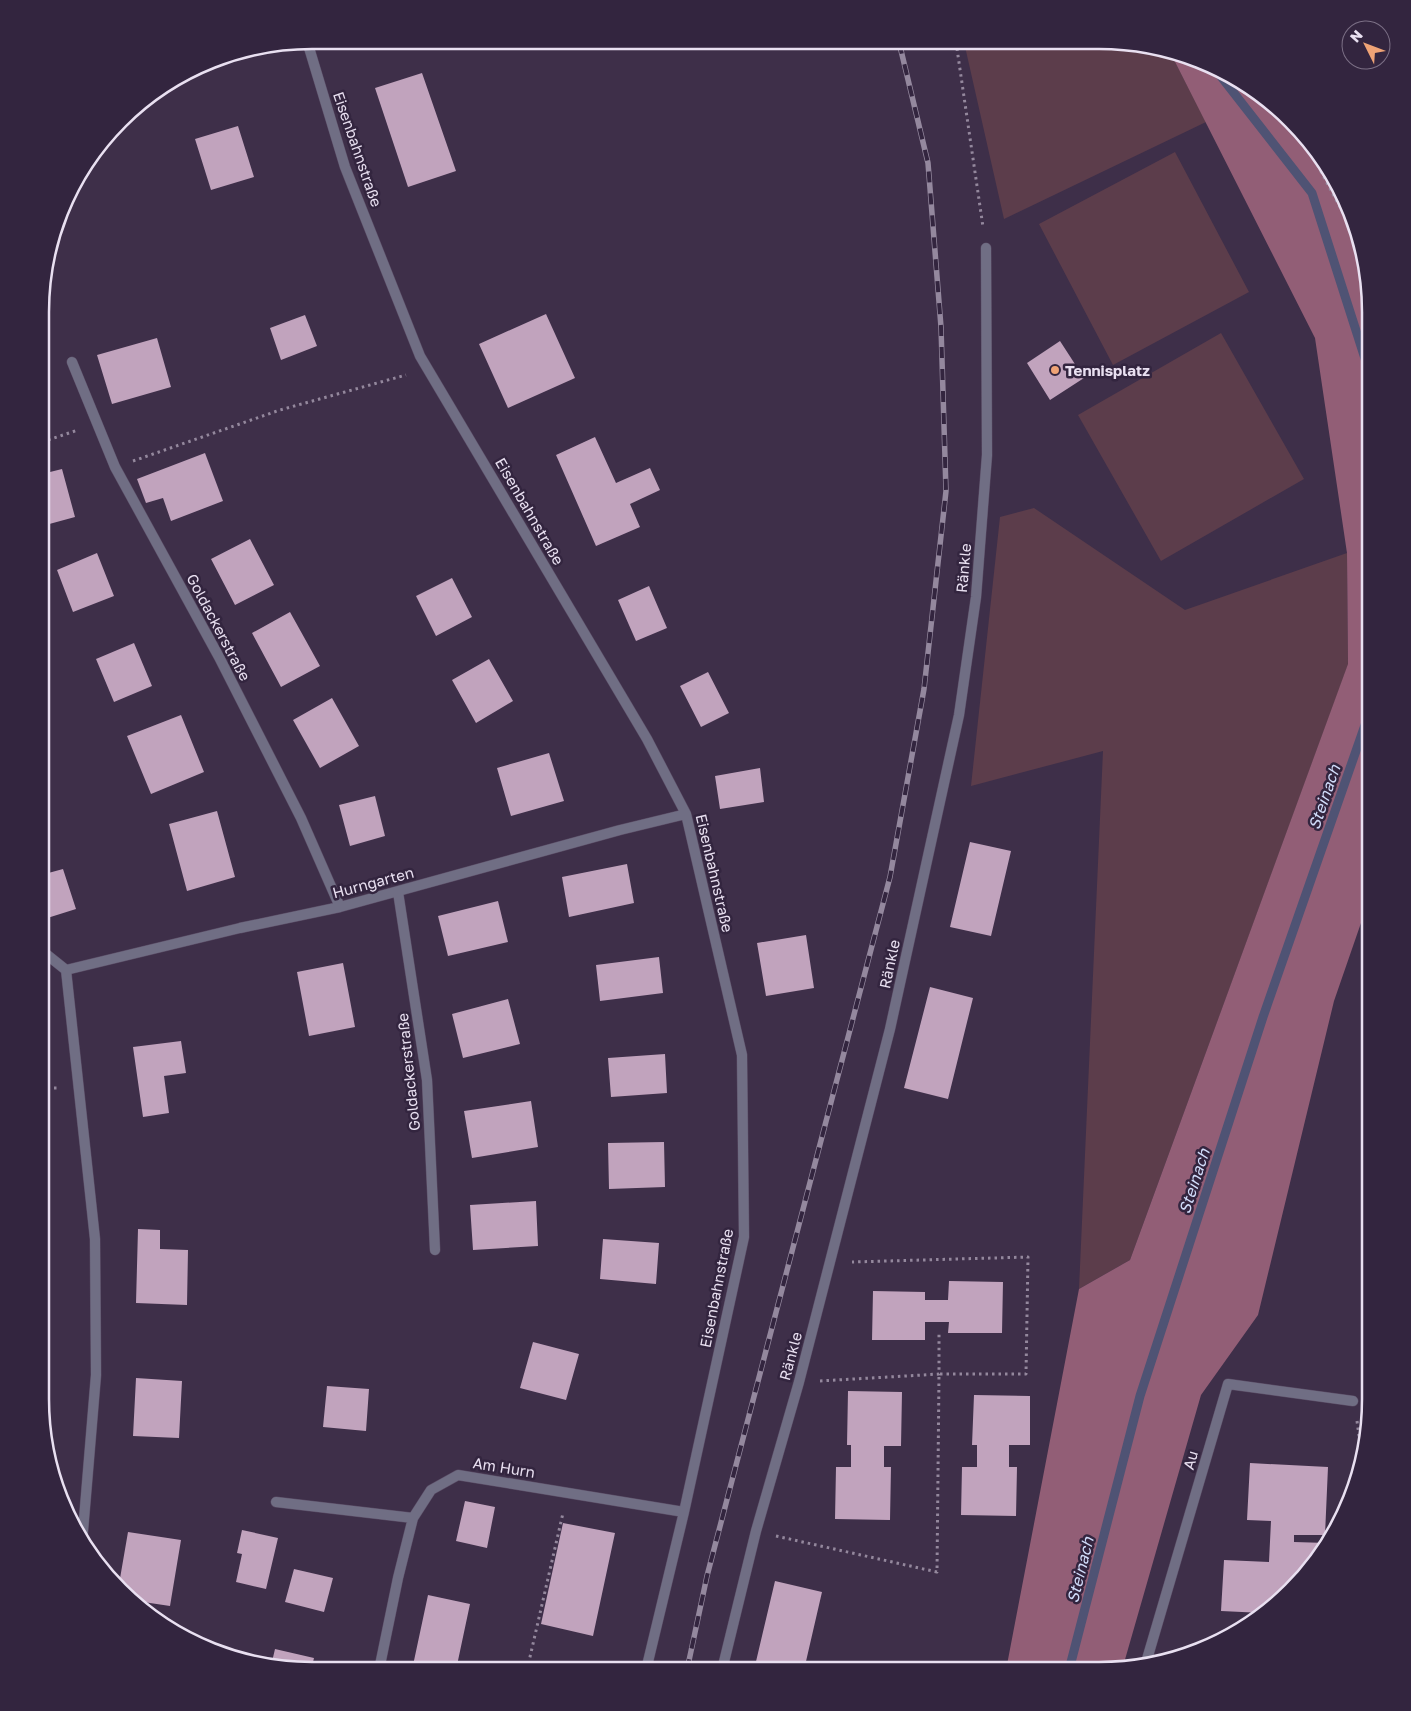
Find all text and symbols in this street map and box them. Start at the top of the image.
north arrow [1341,20,1391,70]
text: N [1346,26,1366,46]
street label: Eisenbahnstraße [330,89,386,209]
place label: Tennisplatz [1065,361,1150,379]
marker: Tennisplatz [1049,364,1061,376]
street label: Eisenbahnstraße [492,454,568,568]
street label: Ränkle [952,542,974,593]
street label: Goldackerstraße [183,571,255,684]
water label: Steinach [1304,761,1345,832]
street label: Eisenbahnstraße [693,812,737,934]
street label: Hurngarten [330,863,416,901]
street label: Ränkle [875,938,903,990]
street label: Goldackerstraße [393,1012,423,1132]
water label: Steinach [1174,1145,1214,1216]
street label: Eisenbahnstraße [696,1227,736,1349]
street label: Ränkle [775,1329,805,1382]
street label: Au [1179,1448,1201,1472]
street label: Am Hurn [472,1453,536,1481]
water label: Steinach [1062,1534,1098,1605]

